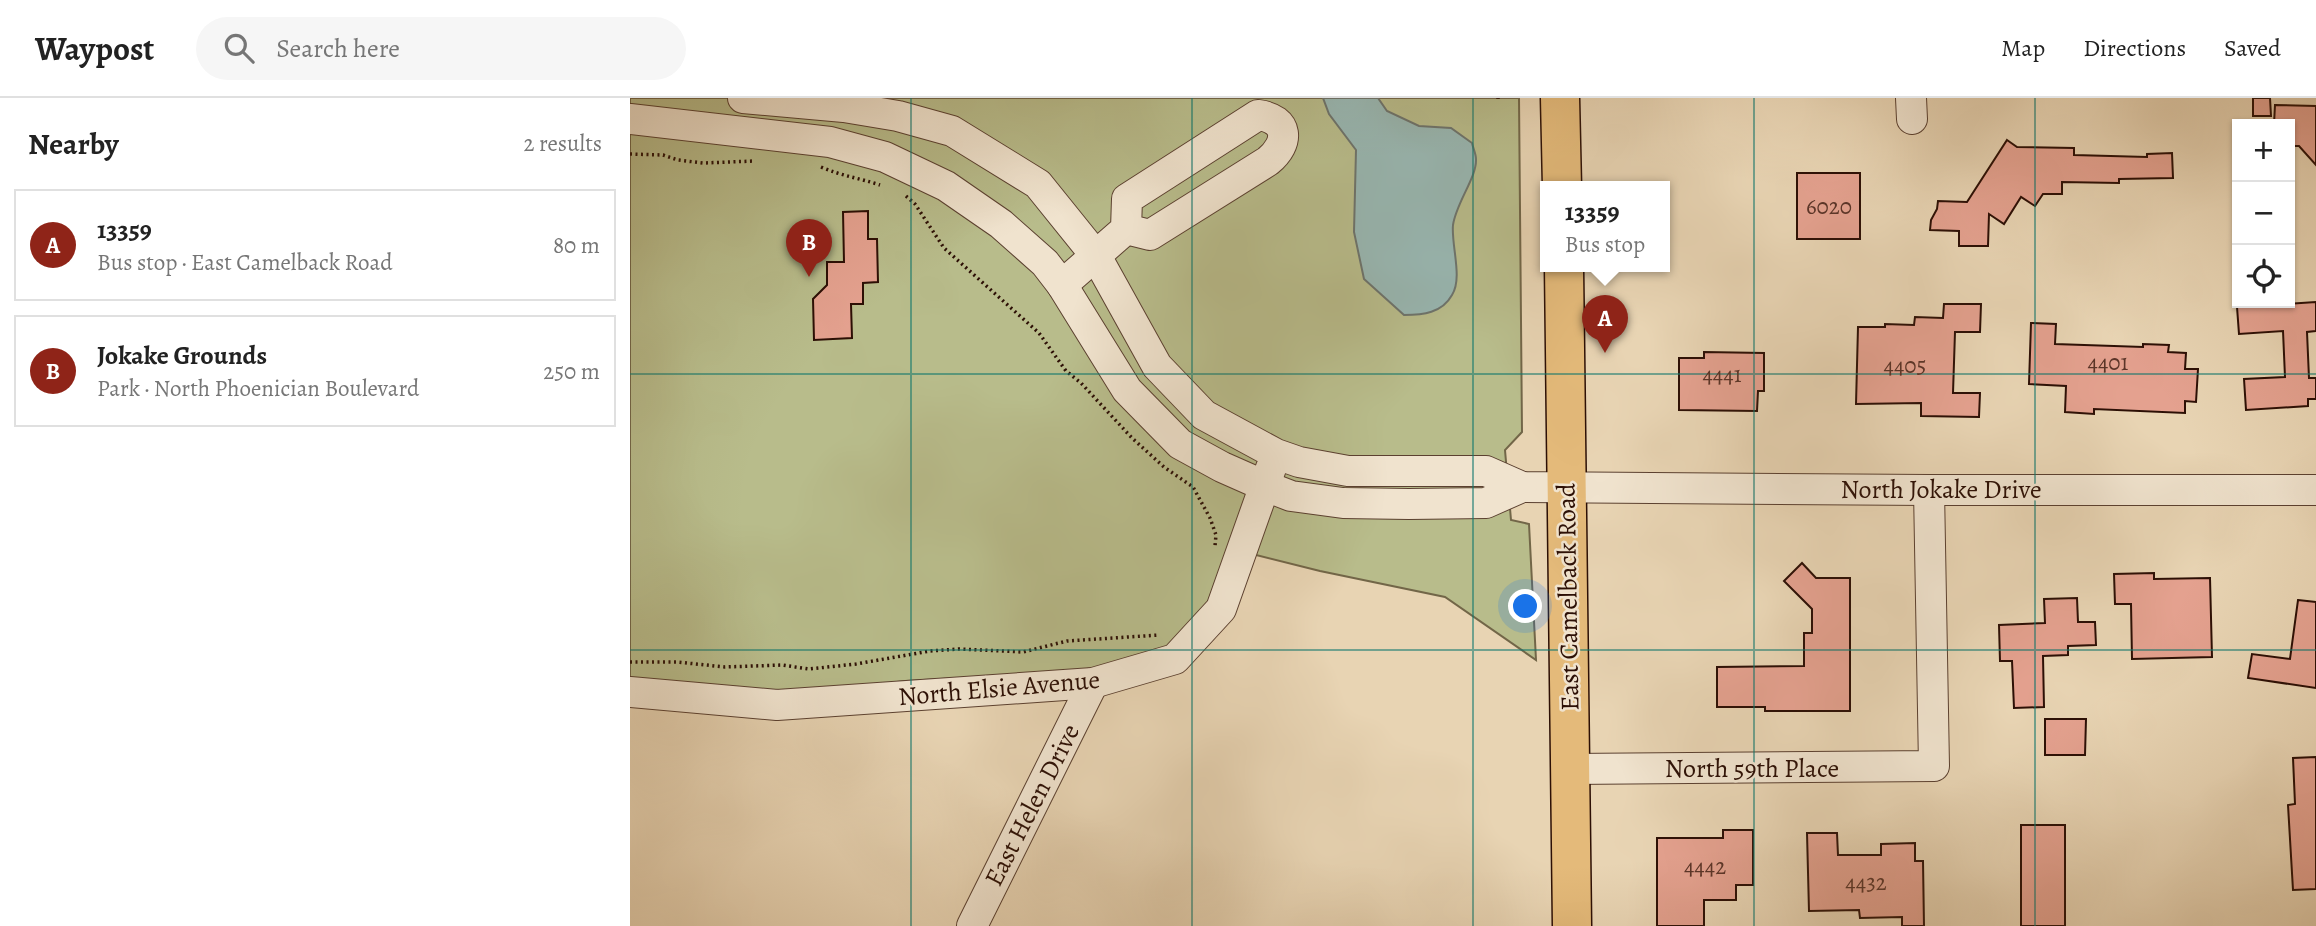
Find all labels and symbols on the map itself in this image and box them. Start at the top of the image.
house number: 6020 [1806,191,1852,222]
pin: B [786,219,832,277]
pin: A [1582,295,1628,353]
house number: 4401 [2088,347,2129,378]
house number: 4405 [1884,350,1927,381]
house number: 4441 [1702,359,1742,390]
street label: North Jokake Drive [1840,472,2042,507]
street label: East Camelback Road [1549,483,1587,711]
your location [1508,589,1542,623]
street label: North Elsie Avenue [897,662,1101,714]
street label: East Helen Drive [976,718,1088,892]
street label: North 59th Place [1665,751,1839,786]
house number: 4442 [1684,851,1726,882]
house number: 4432 [1845,867,1887,898]

